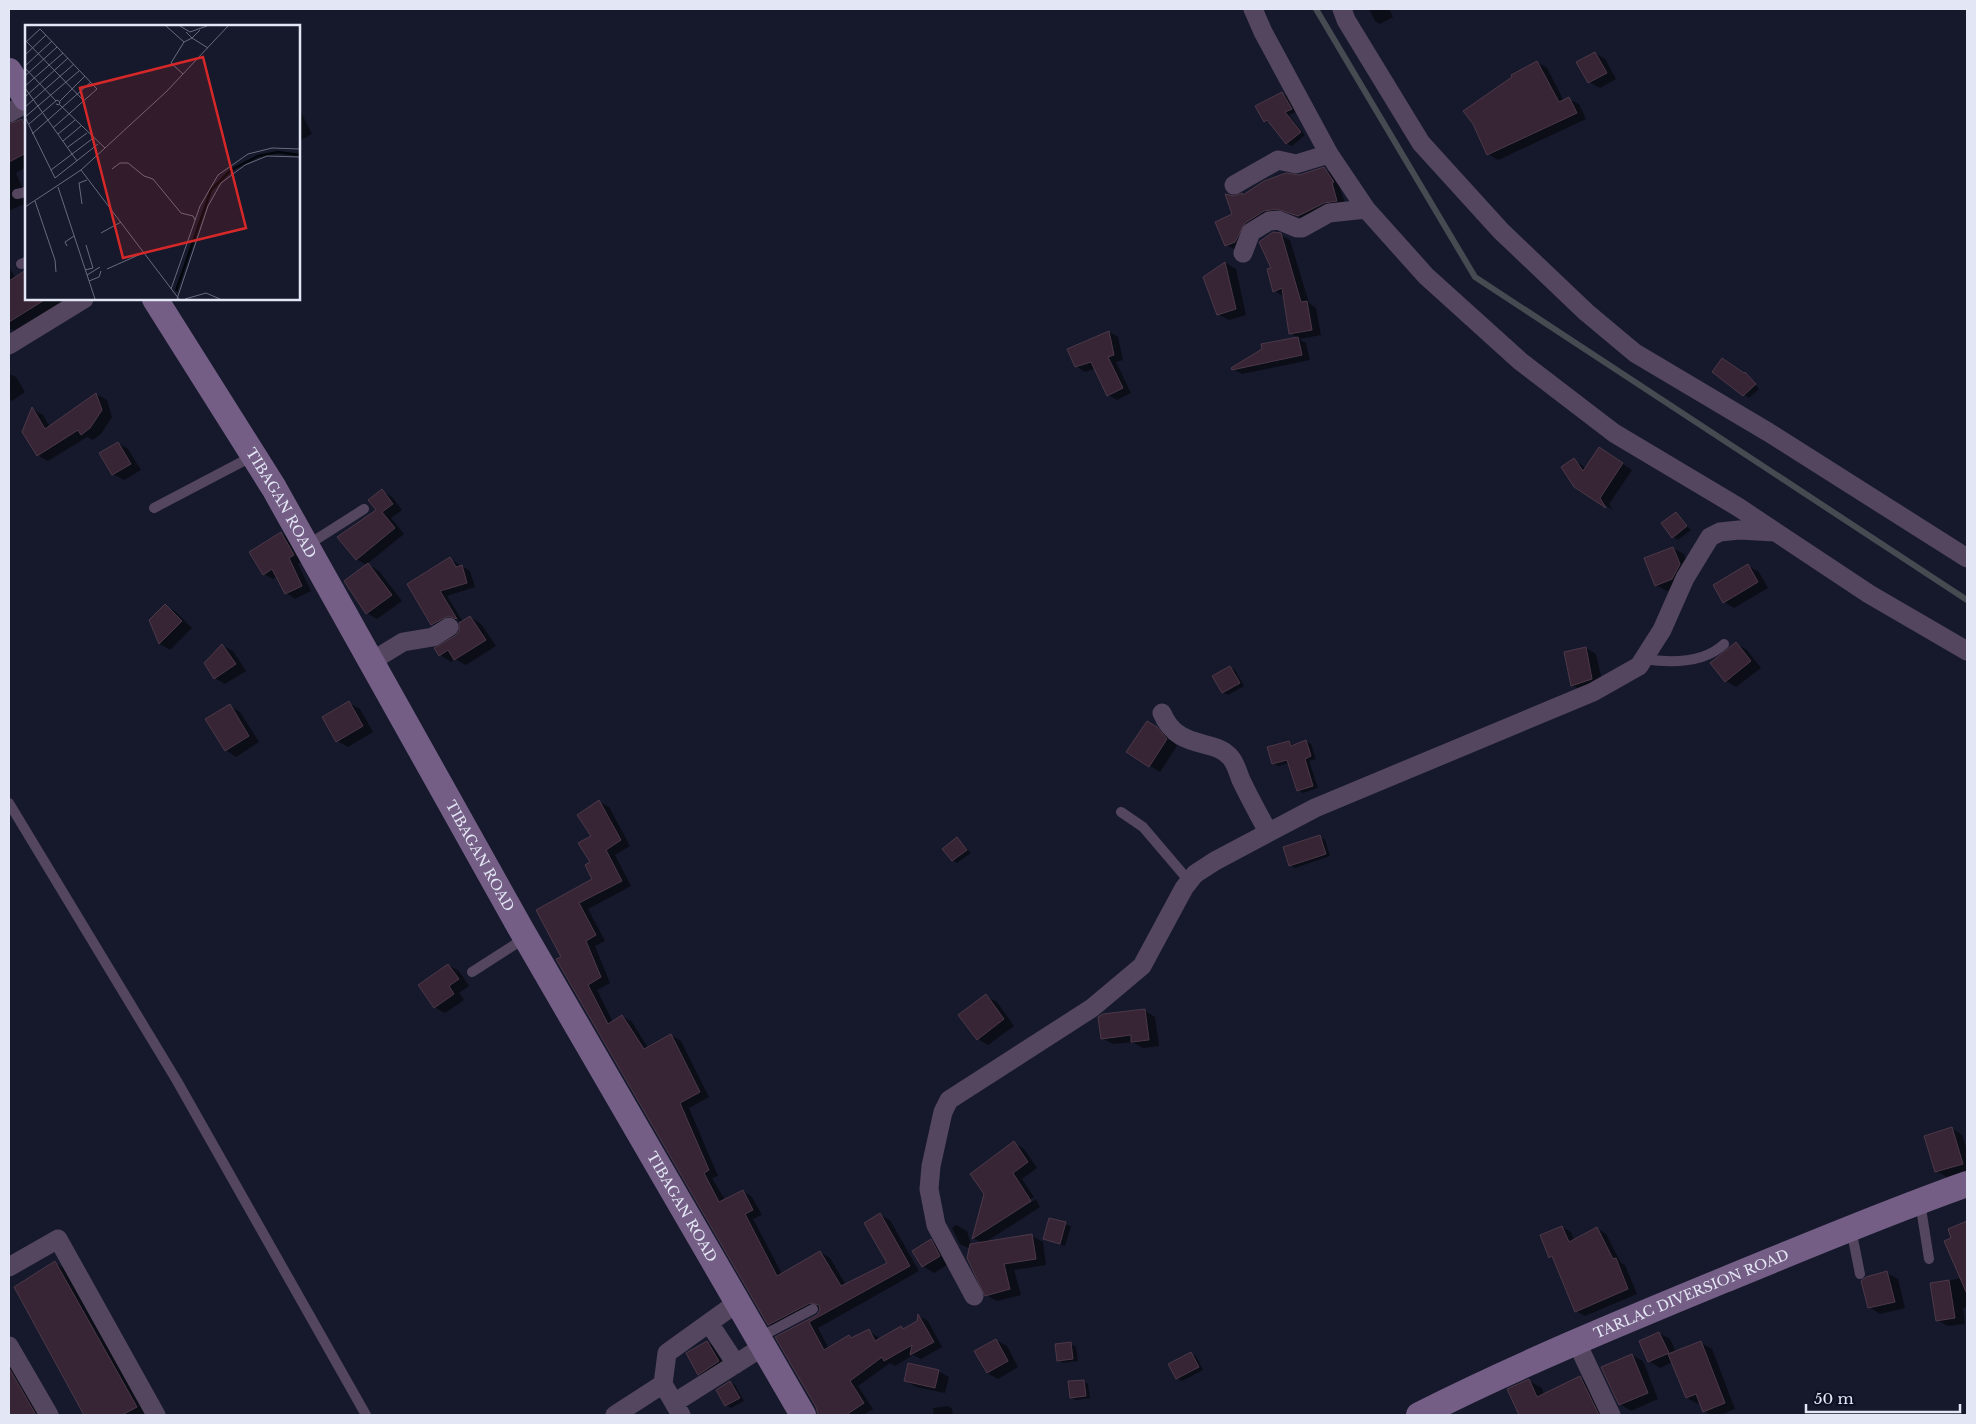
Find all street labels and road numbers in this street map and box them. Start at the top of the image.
street label: TIBAGAN ROAD [242,445,320,561]
street label: TIBAGAN ROAD [442,797,518,915]
street label: TIBAGAN ROAD [643,1149,721,1265]
street label: TARLAC DIVERSION ROAD [1591,1245,1791,1342]

